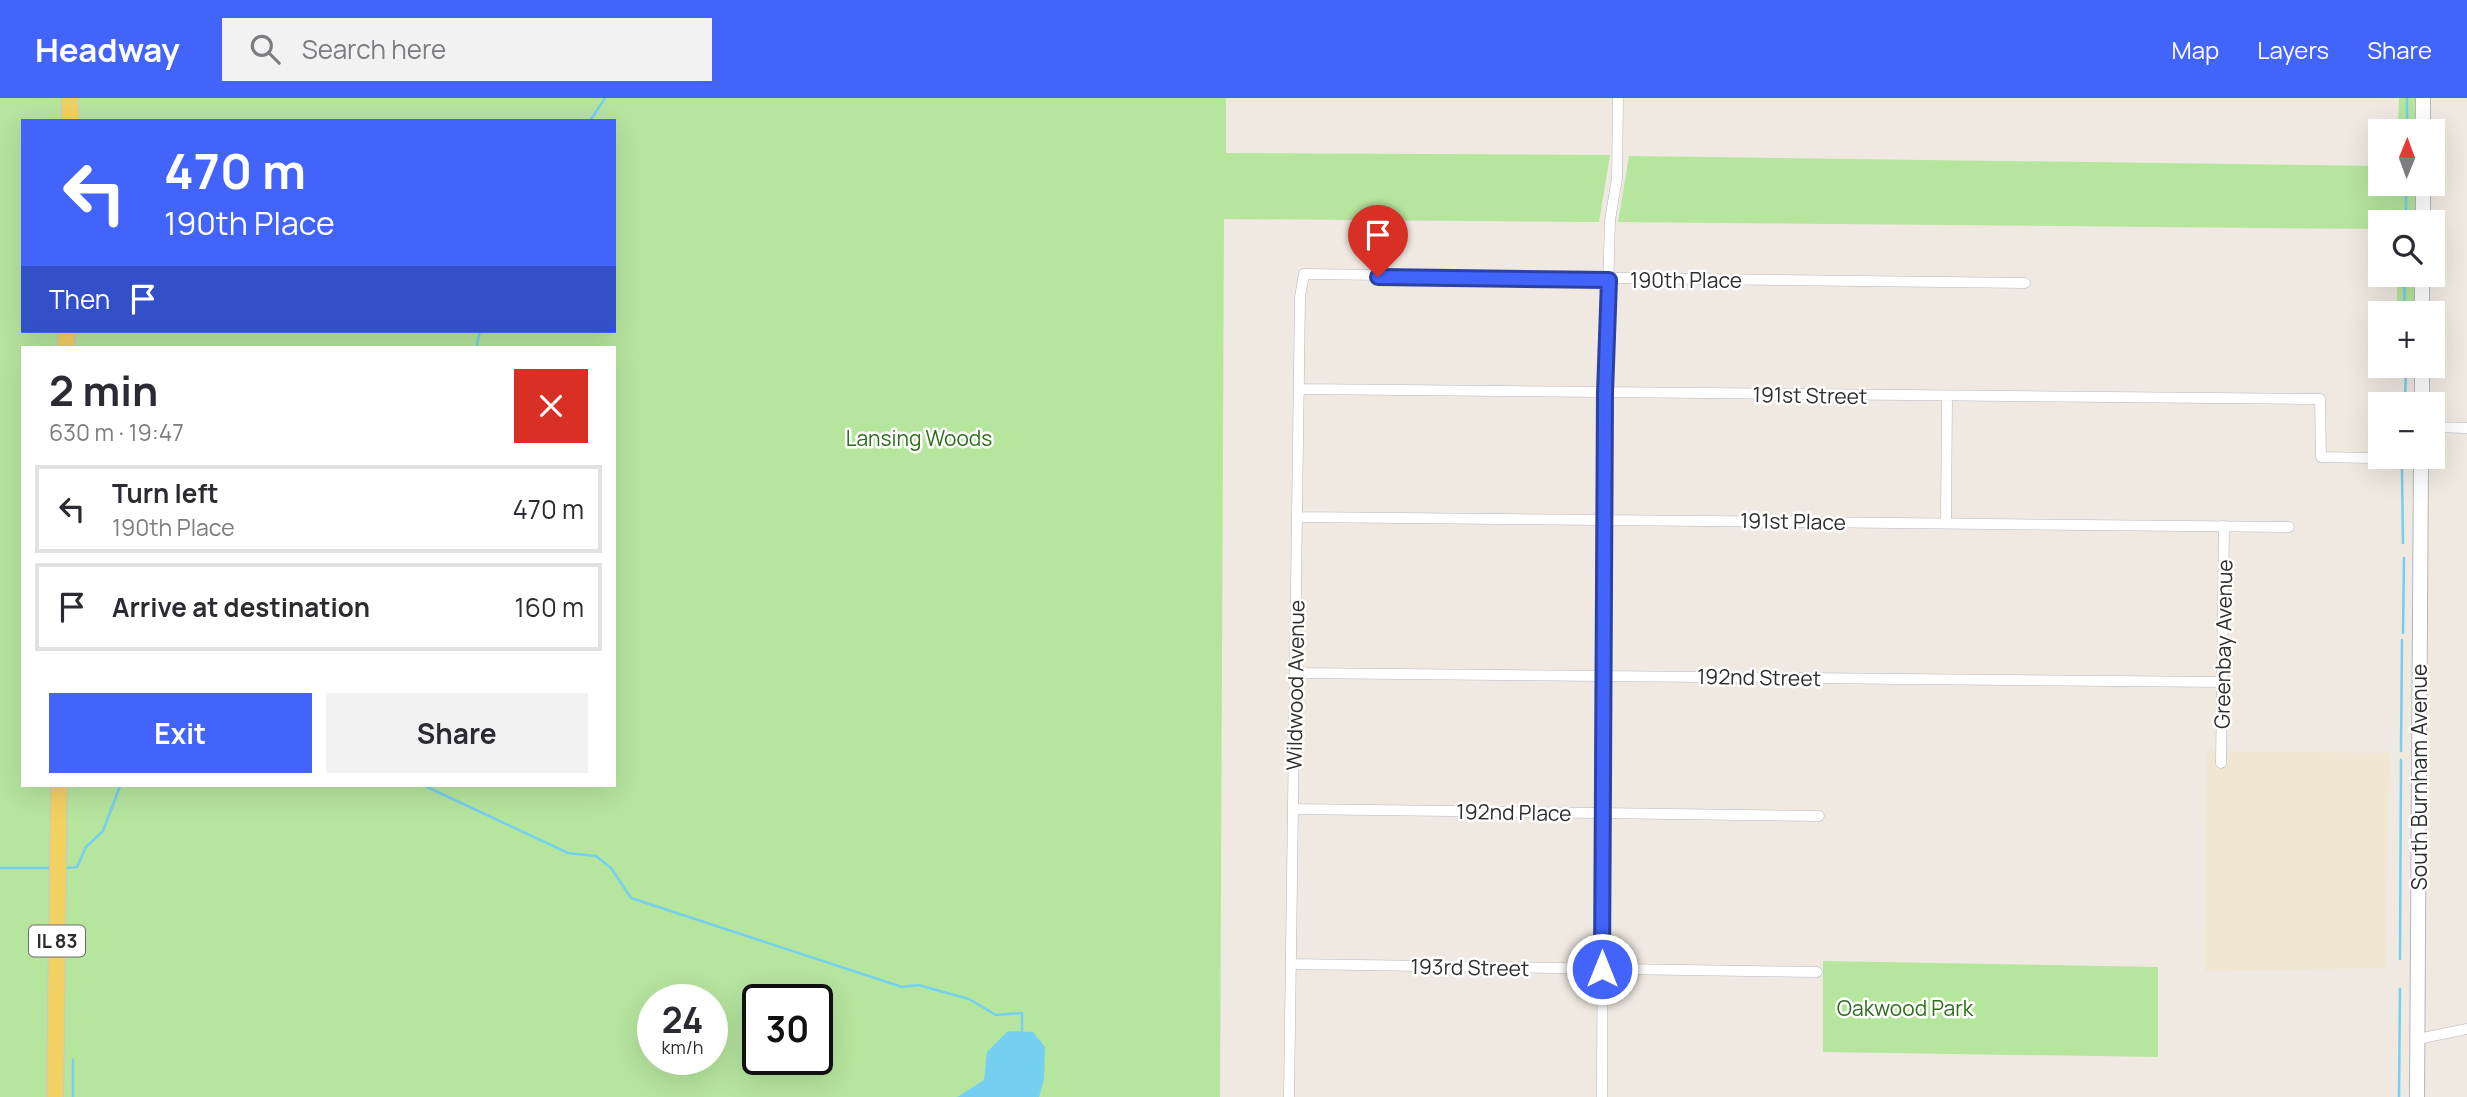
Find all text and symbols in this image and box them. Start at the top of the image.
search box [222,18,712,81]
text: Headway [35,27,180,72]
icon: search [246,30,284,68]
text: Search here [302,31,446,67]
text: Map [2172,33,2219,66]
text: Layers [2257,33,2329,66]
text: Share [2367,33,2432,66]
north arrow [2368,119,2445,196]
map controls [2368,119,2445,469]
text: 470 m [164,137,306,204]
icon: left [49,147,140,238]
text: 190th Place [164,201,335,245]
pin [1348,205,1408,277]
button: search [2368,210,2445,287]
icon: arrive [1359,216,1397,254]
street label: 190th Place [1630,266,1742,294]
icon: arrive [124,280,162,318]
text: Then [49,281,110,317]
button: + [2368,301,2445,378]
text: 2 min [49,361,158,419]
button: close [514,369,588,443]
street label: 191st Street [1752,380,1868,410]
button: − [2368,392,2445,469]
text: 630 m · 19:47 [49,416,184,448]
park label: Lansing Woods [846,424,992,452]
text: Turn left [112,475,219,511]
icon: left [53,490,91,528]
text: 470 m [513,491,584,527]
street label: 191st Place [1740,506,1846,536]
text: 190th Place [112,511,235,543]
street label: Greenbay Avenue [2208,559,2238,729]
icon: arrive [53,588,91,626]
text: Arrive at destination [112,589,370,625]
text: 160 m [515,589,584,625]
street label: Wildwood Avenue [1280,599,1310,771]
street label: 192nd Street [1697,662,1821,692]
street label: South Burnham Avenue [2405,664,2433,890]
button: Exit [49,693,312,773]
button: Share [326,693,588,773]
street label: 192nd Place [1456,797,1572,827]
road number: IL 83 [29,926,85,956]
position arrow [1565,932,1639,1006]
street label: 193rd Street [1411,952,1529,982]
speed limit sign: 30 [742,984,833,1075]
park label: Oakwood Park [1837,994,1974,1022]
text: 24 [662,996,703,1044]
text: km/h [662,1035,703,1059]

